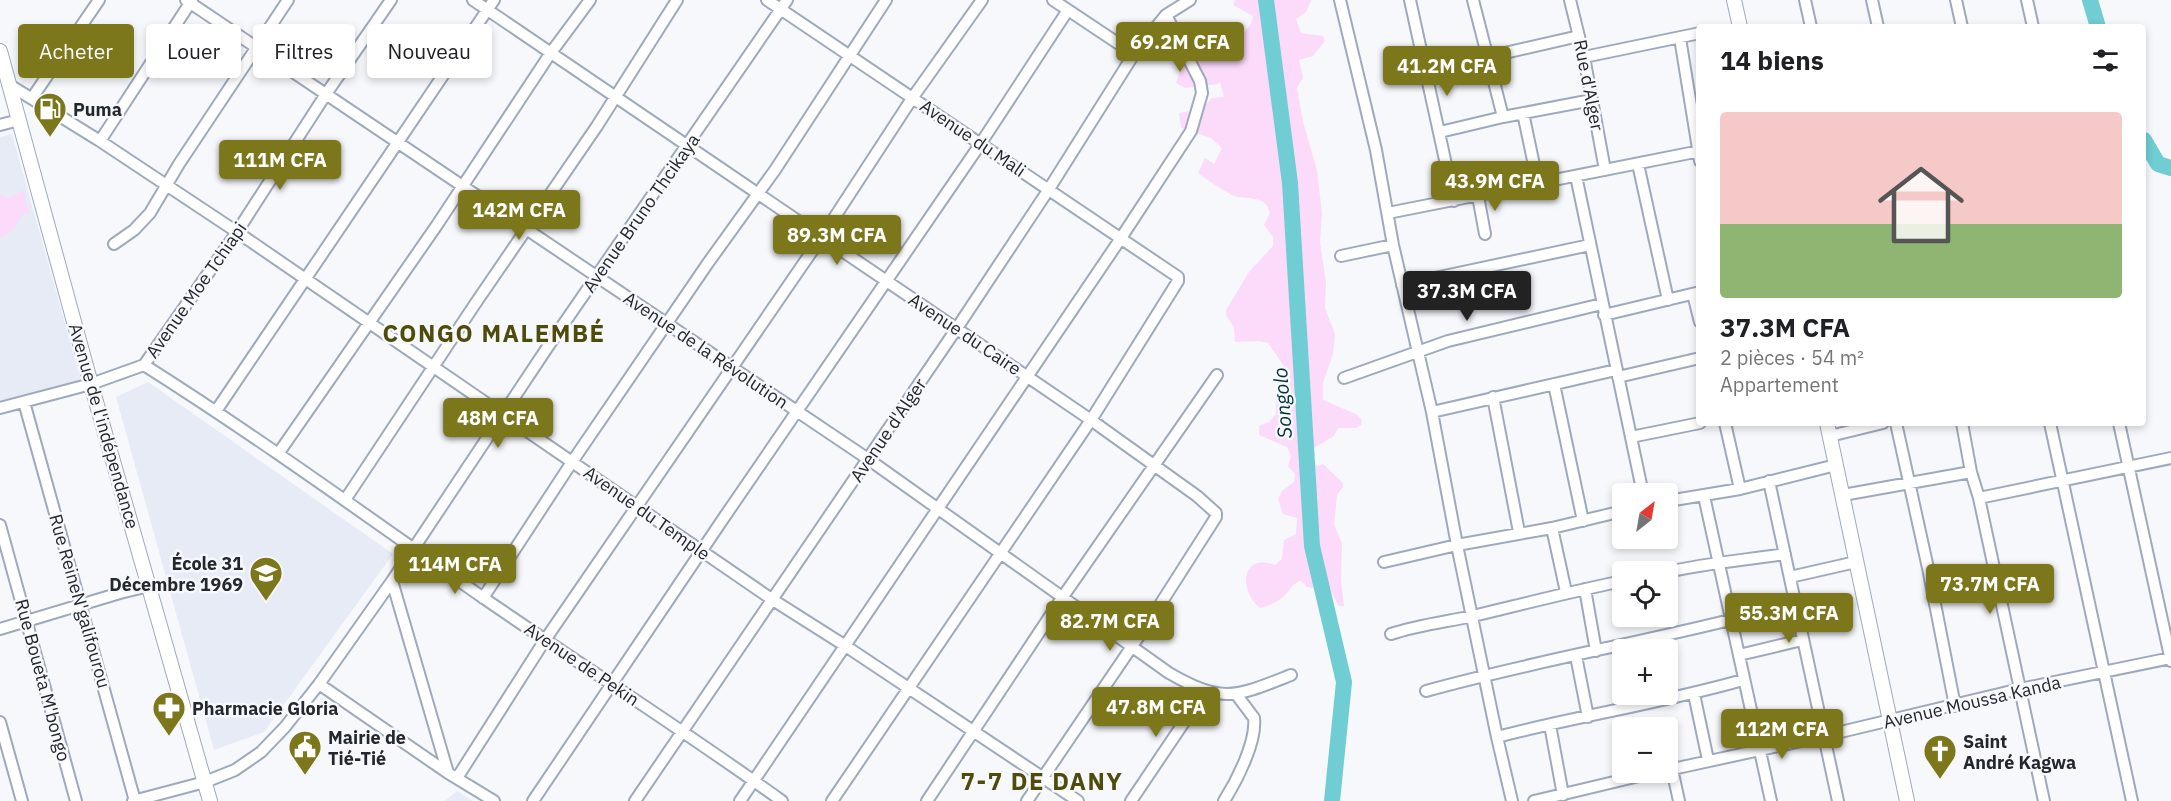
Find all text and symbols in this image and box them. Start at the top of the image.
pin: 69.2M CFA [1111,22,1249,73]
chip: Acheter [18,24,134,78]
chip: Louer [146,24,241,78]
chip: Filtres [253,24,355,78]
chip: Nouveau [367,24,492,78]
text: 69.2M CFA [1130,28,1230,55]
street label: Rue d'Alger [1569,38,1609,133]
text: 14 biens [1720,43,1824,77]
icon: filters [2089,44,2122,77]
pin: 41.2M CFA [1378,46,1516,97]
text: 41.2M CFA [1397,52,1497,79]
fuel station icon: Puma [32,91,68,138]
street label: Avenue du Mali [916,94,1030,182]
place label: Puma [73,98,122,121]
street label: Avenue Bruno Thcikaya [577,129,705,297]
pin: 111M CFA [218,140,342,191]
text: 111M CFA [233,146,327,173]
icon: home [1867,151,1975,259]
pin: 43.9M CFA [1426,161,1564,212]
text: 43.9M CFA [1445,167,1545,194]
pin: 142M CFA [457,190,581,241]
text: 142M CFA [472,196,566,223]
pin: 89.3M CFA [768,215,906,266]
street label: Avenue Moe Tchiapi [141,218,251,362]
text: 89.3M CFA [787,221,887,248]
pin: 37.3M CFA [1398,271,1536,322]
text: 37.3M CFA [1417,277,1517,304]
street label: Avenue de la Révolution [619,286,793,414]
street label: Avenue du Caire [904,288,1026,380]
text: 37.3M CFA [1720,310,1850,344]
district label: CONGO MALEMBÉ [383,317,606,349]
street label: Avenue de l'indépendance [64,321,144,532]
text: 2 pièces · 54 m² [1720,344,1864,371]
water label: Songolo [1266,367,1298,439]
text: Appartement [1720,371,1839,398]
street label: Avenue d'Alger [845,373,931,486]
pin: 48M CFA [443,398,553,449]
text: 48M CFA [457,404,539,431]
street label: Avenue du Temple [579,461,715,565]
north arrow [1612,483,1678,549]
map controls [1612,483,1678,783]
street label: Rue ReineN'galifourou [44,511,116,691]
pin: 114M CFA [393,544,517,595]
text: 114M CFA [408,550,502,577]
place label: École 31 Décembre 1969 [109,551,243,596]
school or university icon: École 31 Décembre 1969 [248,555,284,602]
button: locate [1612,561,1678,627]
pin: 73.7M CFA [1921,564,2059,615]
text: 73.7M CFA [1940,570,2040,597]
pin: 55.3M CFA [1720,593,1858,644]
street label: Rue Boueta M'bongo [10,596,76,764]
text: 55.3M CFA [1739,599,1839,626]
pin: 82.7M CFA [1041,601,1179,652]
text: 82.7M CFA [1060,607,1160,634]
street label: Avenue de Pekin [520,617,644,711]
button: + [1612,639,1678,705]
street label: Avenue Moussa Kanda [1881,670,2063,734]
pin: 47.8M CFA [1087,687,1225,738]
pharmacy icon: Pharmacie Gloria [151,690,187,737]
text: 47.8M CFA [1106,693,1206,720]
place label: Pharmacie Gloria [192,697,338,720]
pin: 112M CFA [1720,709,1844,760]
text: 112M CFA [1735,715,1829,742]
button: − [1612,717,1678,783]
place label: Mairie de Tié-Tié [328,726,406,770]
public building icon: Mairie de Tié-Tié [287,729,323,776]
place label: Saint André Kagwa [1963,730,2076,774]
church icon: Saint André Kagwa [1922,733,1958,780]
district label: 7-7 DE DANY [961,765,1123,797]

